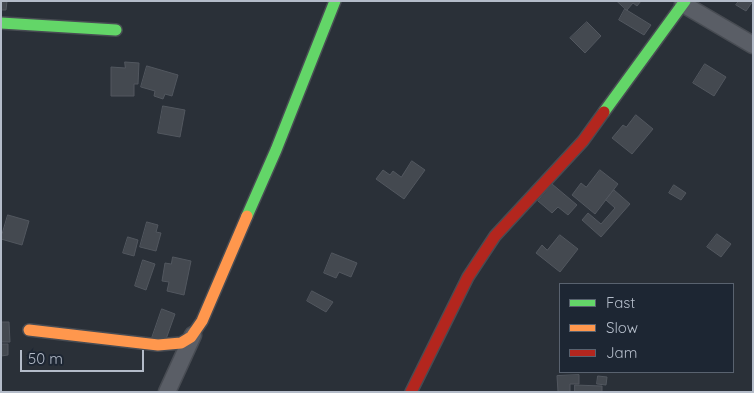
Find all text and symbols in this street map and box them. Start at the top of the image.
legend [559,283,734,373]
text: Fast [606,293,635,312]
text: Slow [606,318,638,337]
scale bar [22,340,146,372]
text: Jam [606,343,637,362]
text: 50 m [28,349,63,368]

